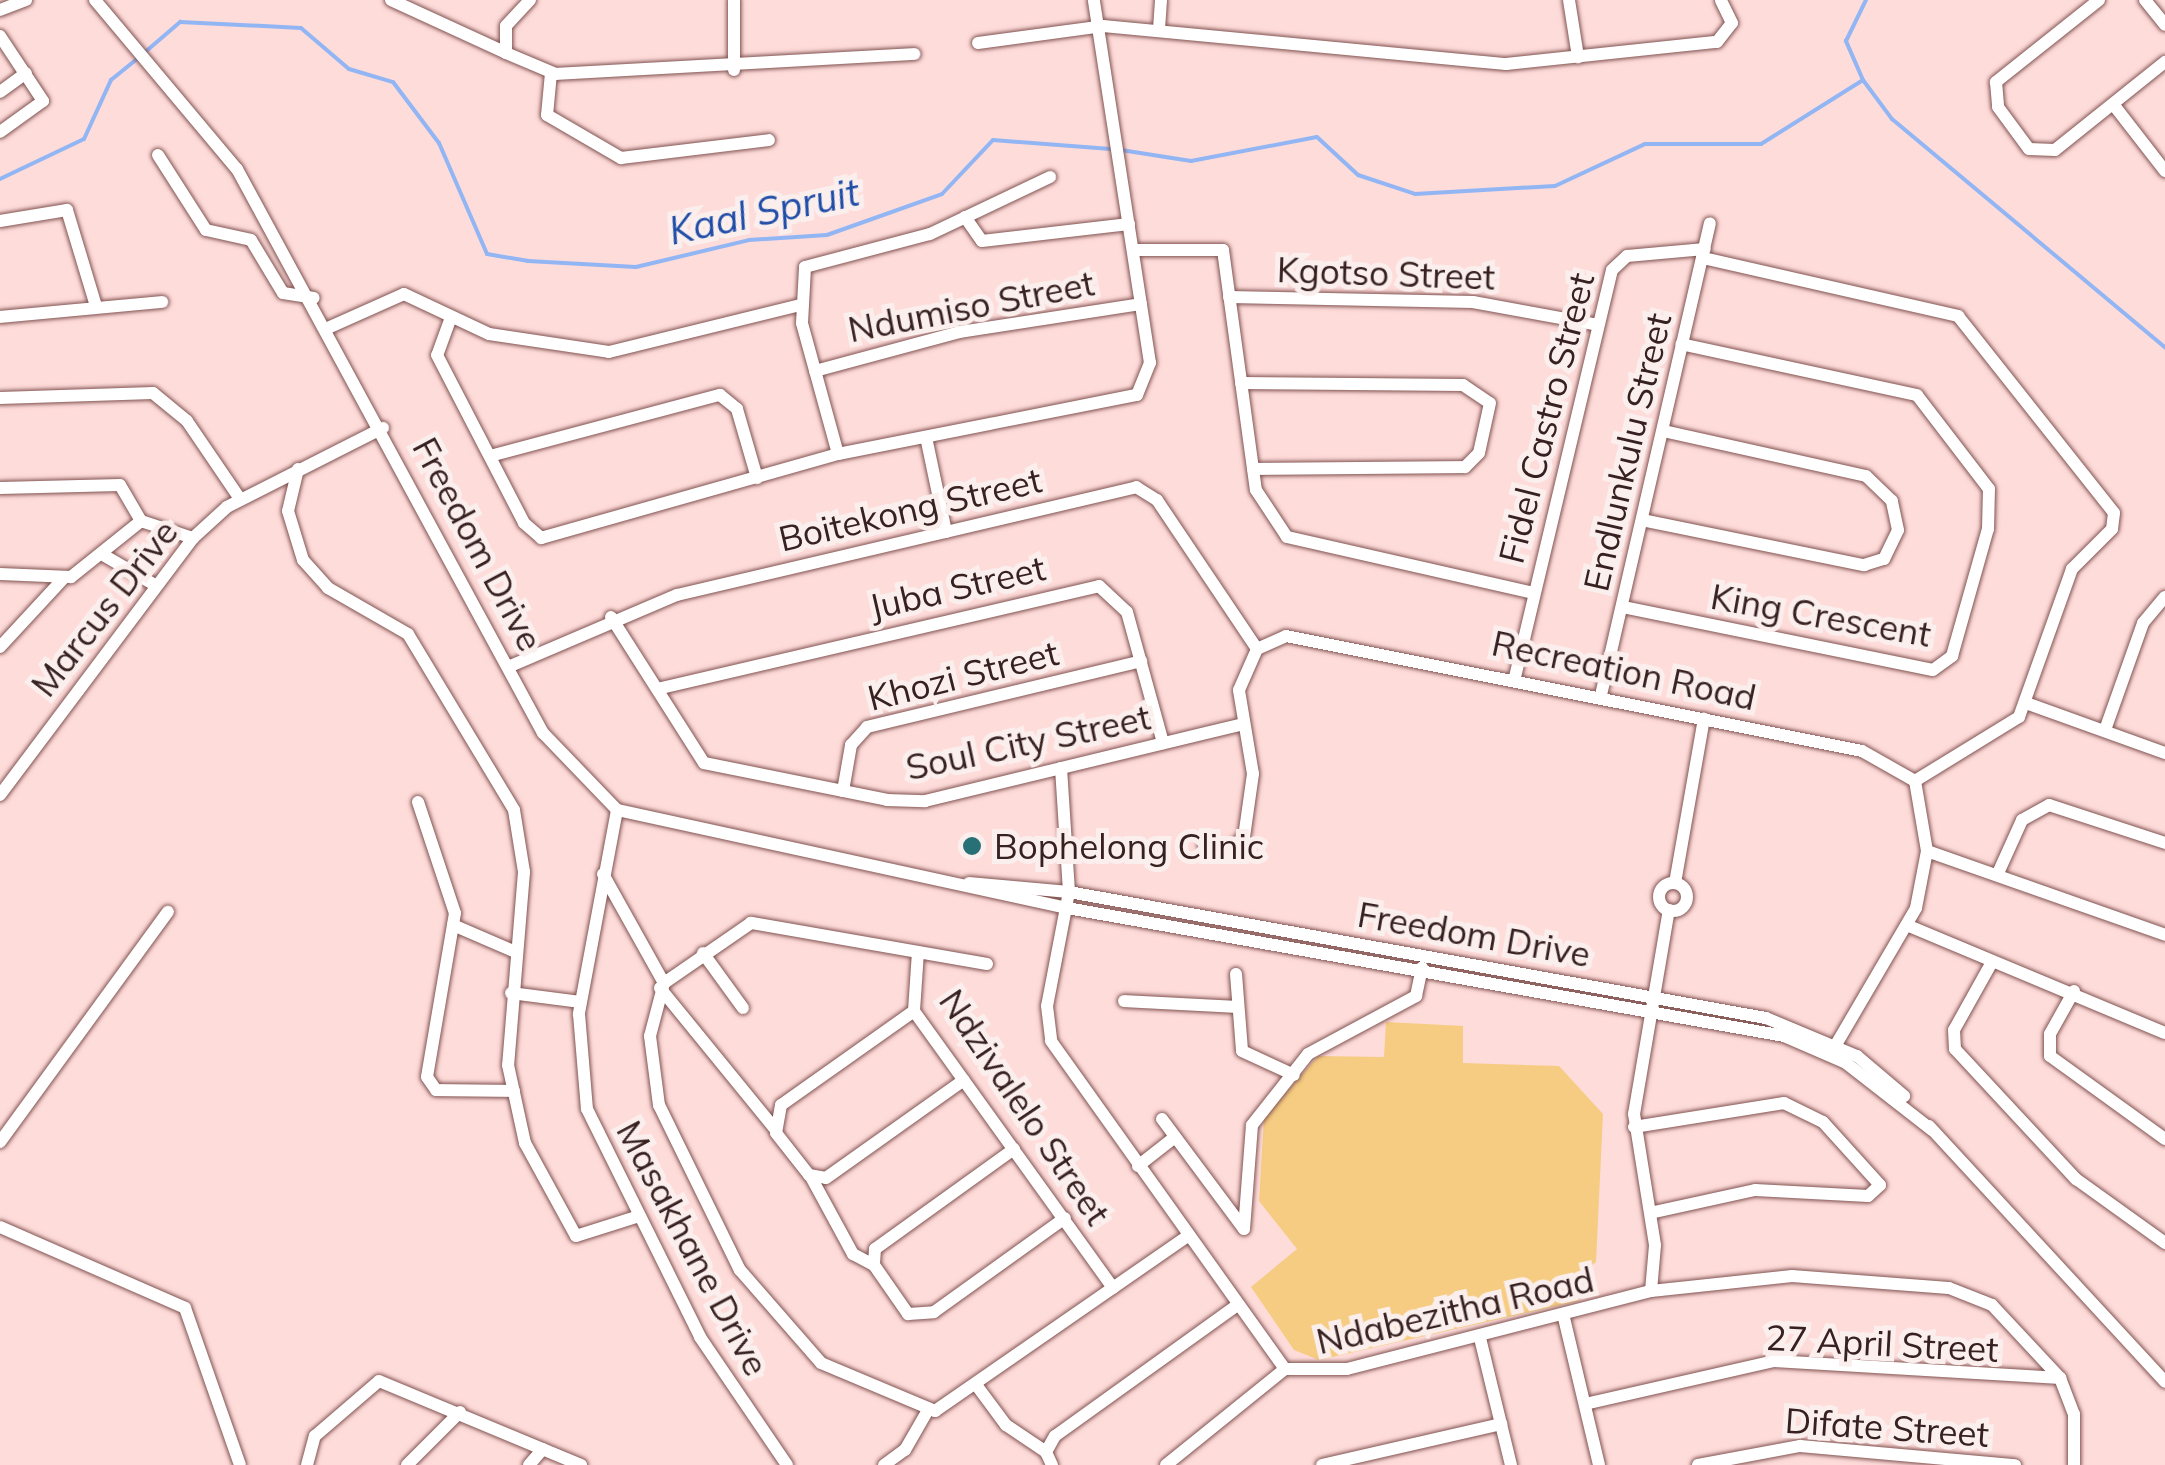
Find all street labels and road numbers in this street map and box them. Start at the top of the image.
street label: Kgotso Street [1276,248,1496,298]
street label: Ndumiso Street [844,262,1098,350]
street label: Fidel Castro Street [1490,268,1602,568]
street label: Endlunkulu Street [1575,309,1679,595]
street label: Freedom Drive [404,430,552,658]
street label: Boitekong Street [775,458,1045,560]
street label: Marcus Drive [22,512,186,704]
street label: Juba Street [865,546,1049,628]
street label: King Crescent [1708,575,1934,655]
street label: Recreation Road [1488,622,1760,718]
street label: Khozi Street [863,631,1063,719]
street label: Soul City Street [902,696,1154,788]
street label: Freedom Drive [1355,893,1593,975]
street label: Ndzivalelo Street [931,981,1119,1233]
street label: Masakhane Drive [608,1114,778,1382]
street label: Ndabezitha Road [1312,1258,1598,1362]
street label: 27 April Street [1764,1316,2000,1370]
street label: Difate Street [1784,1399,1990,1455]

